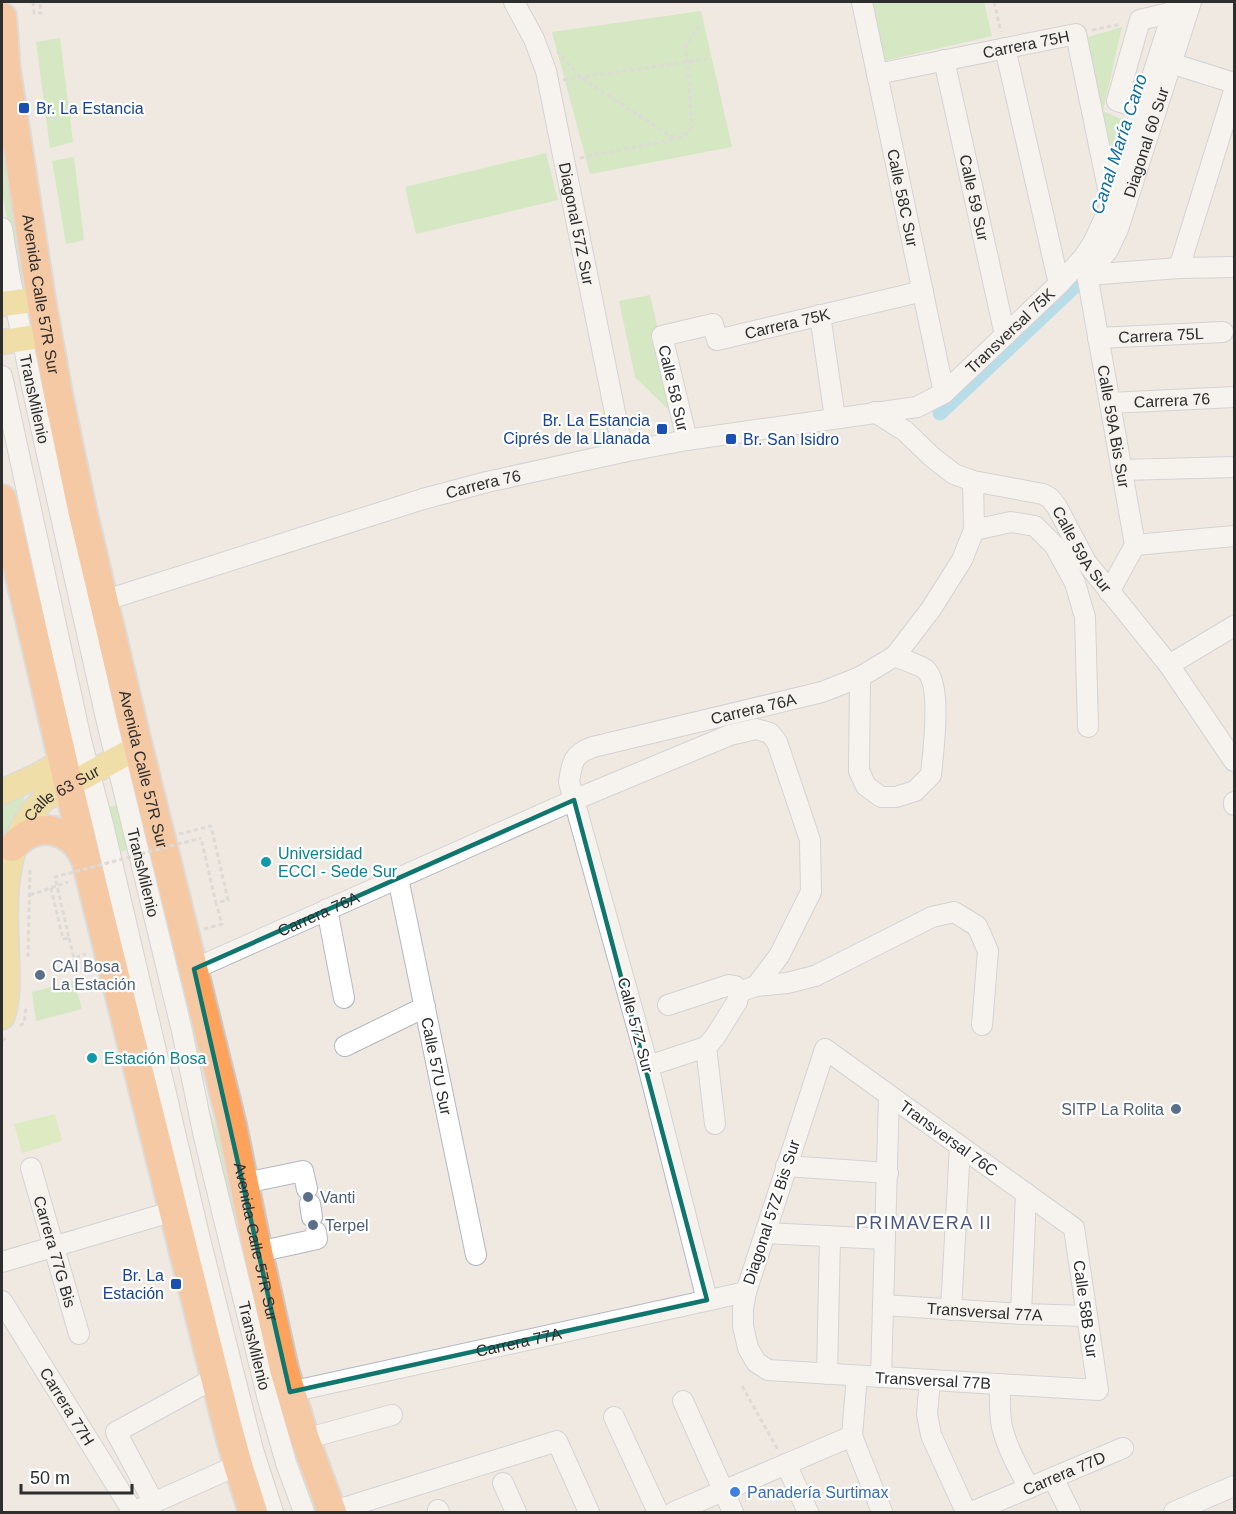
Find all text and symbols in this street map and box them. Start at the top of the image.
street label: Carrera 75H [981,28,1071,62]
water label: Canal María Cano [1087,71,1151,217]
street label: Diagonal 60 Sur [1121,85,1172,200]
place label: Br. La Estancia [36,100,144,117]
marker: Br. La Estancia [17,101,31,115]
street label: Calle 58C Sur [884,147,921,249]
street label: Calle 59 Sur [956,153,992,243]
street label: Diagonal 57Z Sur [556,161,597,287]
street label: Avenida Calle 57R Sur [19,213,62,376]
street label: Transversal 75K [962,285,1058,377]
street label: Carrera 75K [743,305,832,342]
street label: Carrera 75L [1118,325,1204,346]
street label: Calle 58 Sur [655,343,692,434]
street label: TransMilenio [17,353,52,445]
street label: Calle 59A Bis Sur [1094,364,1133,490]
street label: Carrera 76 [1133,390,1211,411]
place label: Br. La Estancia Ciprés de la Llanada [503,412,650,447]
marker: Br. La Estancia Ciprés de la Llanada [655,422,669,436]
place label: Br. San Isidro [743,431,839,448]
marker: Br. San Isidro [724,432,738,446]
street label: Carrera 76 [444,467,522,502]
street label: Calle 59A Sur [1049,504,1115,596]
street label: Avenida Calle 57R Sur [116,689,171,850]
street label: Carrera 76A [709,690,798,727]
street label: Calle 63 Sur [21,762,103,825]
street label: TransMilenio [124,826,162,919]
place label: Universidad ECCI - Sede Sur [278,845,398,880]
marker: Universidad ECCI - Sede Sur [259,855,273,869]
street label: Carrera 76A [275,889,362,940]
place label: CAI Bosa La Estación [52,958,136,993]
marker: CAI Bosa La Estación [33,968,47,982]
street label: Calle 57Z Sur [615,976,657,1075]
street label: Calle 57U Sur [418,1016,455,1117]
place label: Estación Bosa [104,1050,206,1067]
marker: Estación Bosa [85,1051,99,1065]
street label: Transversal 76C [896,1097,1001,1180]
place label: SITP La Rolita [1061,1101,1164,1118]
marker: SITP La Rolita [1169,1102,1183,1116]
street label: Diagonal 57Z Bis Sur [740,1137,803,1287]
street label: Avenida Calle 57R Sur [231,1161,281,1323]
place label: Vanti [320,1189,355,1206]
marker: Vanti [301,1190,315,1204]
street label: Carrera 77G Bis [30,1194,79,1310]
district label: PRIMAVERA II [856,1213,992,1233]
place label: Terpel [325,1217,369,1234]
marker: Terpel [306,1218,320,1232]
street label: Calle 58B Sur [1070,1259,1101,1360]
place label: Br. La Estación [103,1267,164,1302]
marker: Br. La Estación [169,1277,183,1291]
street label: TransMilenio [235,1299,273,1392]
street label: Transversal 77A [926,1300,1043,1324]
street label: Carrera 77A [474,1325,563,1360]
street label: Carrera 77H [37,1365,97,1449]
street label: Transversal 77B [875,1369,991,1392]
street label: Carrera 77D [1020,1448,1108,1498]
scale bar [21,1457,132,1495]
text: 50 m [30,1468,70,1488]
place label: Panadería Surtimax [747,1484,888,1501]
marker: Panadería Surtimax [728,1485,742,1499]

